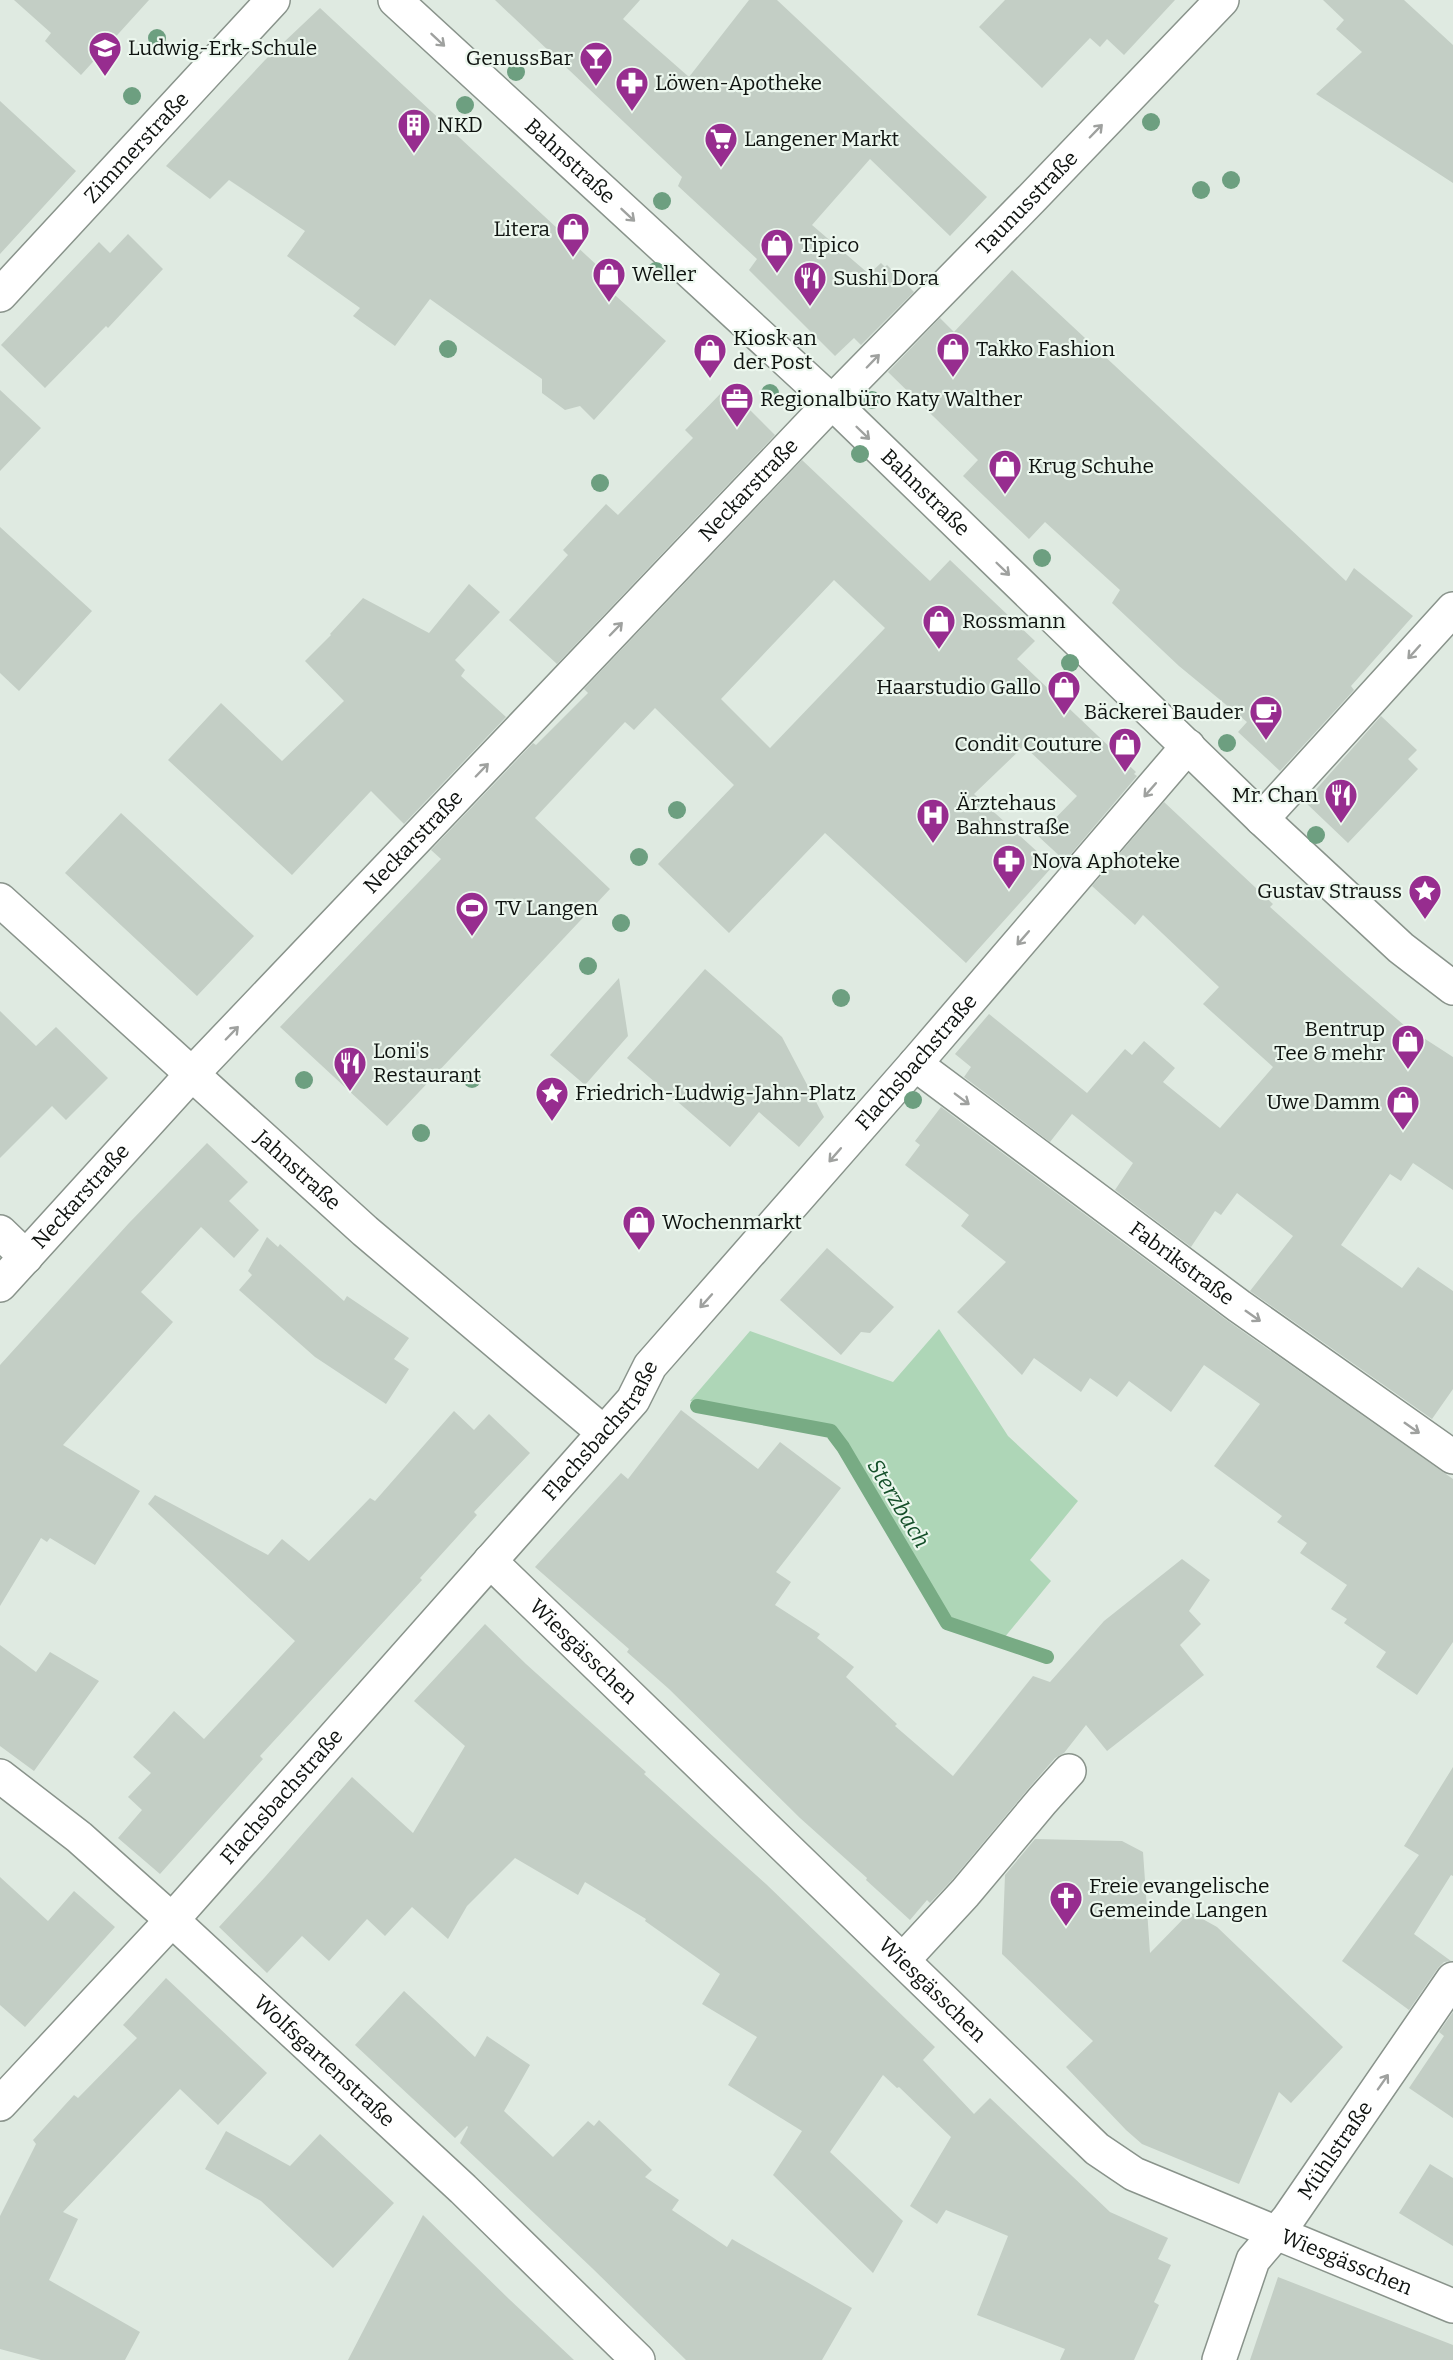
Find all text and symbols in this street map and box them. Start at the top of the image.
school or university icon: Ludwig-Erk-Schule [87,30,123,77]
one-way arrow [431,33,446,47]
place label: Ludwig-Erk-Schule [128,35,317,61]
bar icon: GenussBar [578,40,614,87]
place label: GenussBar [466,45,573,71]
pharmacy icon: Löwen-Apotheke [614,65,650,112]
place label: Löwen-Apotheke [655,70,822,96]
street label: Zimmerstraße [79,86,194,209]
building icon: NKD [396,107,432,154]
place label: NKD [437,112,483,138]
street label: Bahnstraße [520,113,621,209]
supermarket icon: Langener Markt [703,121,739,168]
one-way arrow [1089,123,1104,138]
place label: Langener Markt [744,126,900,152]
street label: Taunusstraße [971,145,1083,260]
one-way arrow [620,208,635,222]
shop icon: Litera [555,211,591,258]
place label: Litera [494,216,551,242]
shop icon: Tipico [759,227,795,274]
place label: Tipico [800,232,859,258]
shop icon: Weller [591,256,627,303]
restaurant icon: Sushi Dora [792,260,828,307]
place label: Weller [632,261,696,287]
place label: Sushi Dora [833,265,939,291]
place label: Kiosk an der Post [733,325,817,375]
shop icon: Takko Fashion [935,331,971,378]
shop icon: Kiosk an der Post [692,332,728,379]
place label: Takko Fashion [976,336,1115,362]
one-way arrow [865,353,880,368]
office icon: Regionalbüro Katy Walther [719,381,755,428]
place label: Regionalbüro Katy Walther [760,386,1022,412]
one-way arrow [856,426,871,440]
street label: Neckarstraße [693,433,804,547]
street label: Bahnstraße [876,444,975,542]
shop icon: Krug Schuhe [987,448,1023,495]
place label: Krug Schuhe [1028,453,1154,479]
one-way arrow [996,561,1011,576]
shop icon: Rossmann [921,603,957,650]
place label: Rossmann [962,608,1066,634]
one-way arrow [609,621,624,636]
one-way arrow [1407,644,1421,659]
shop icon: Haarstudio Gallo [1046,669,1082,716]
place label: Haarstudio Gallo [876,674,1041,700]
cafe icon: Bäckerei Bauder [1248,694,1284,741]
place label: Bäckerei Bauder [1084,699,1243,725]
shop icon: Condit Couture [1107,726,1143,773]
place label: Condit Couture [954,731,1102,757]
one-way arrow [475,762,489,777]
restaurant icon: Mr. Chan [1323,777,1359,824]
one-way arrow [1143,782,1157,797]
place label: Mr. Chan [1232,782,1318,808]
street label: Neckarstraße [358,785,468,899]
place label: Ärztehaus Bahnstraße [956,790,1070,840]
hospital icon: Ärztehaus Bahnstraße [915,797,951,844]
pharmacy icon: Nova Aphoteke [991,843,1027,890]
place label: Nova Aphoteke [1032,848,1180,874]
place icon: Gustav Strauss [1407,873,1443,920]
place label: Gustav Strauss [1257,878,1402,904]
sports icon: TV Langen [454,890,490,937]
place label: TV Langen [495,895,598,921]
one-way arrow [1016,930,1030,945]
street label: Flachsbachstraße [850,988,983,1135]
place label: Bentrup Tee & mehr [1274,1016,1385,1066]
shop icon: Bentrup Tee & mehr [1390,1023,1426,1070]
one-way arrow [224,1025,239,1040]
place label: Loni's Restaurant [373,1038,481,1088]
restaurant icon: Loni's Restaurant [332,1045,368,1092]
place icon: Friedrich-Ludwig-Jahn-Platz [534,1075,570,1122]
place label: Friedrich-Ludwig-Jahn-Platz [575,1080,856,1106]
shop icon: Uwe Damm [1385,1084,1421,1131]
place label: Uwe Damm [1267,1089,1380,1115]
one-way arrow [954,1092,970,1105]
street label: Jahnstraße [249,1124,346,1216]
street label: Neckarstraße [26,1138,135,1254]
one-way arrow [828,1147,842,1162]
shop icon: Wochenmarkt [621,1204,657,1251]
place label: Wochenmarkt [662,1209,802,1235]
street label: Fabrikstraße [1124,1216,1239,1311]
one-way arrow [699,1293,713,1308]
one-way arrow [1244,1310,1260,1322]
street label: Flachsbachstraße [537,1356,664,1506]
one-way arrow [1404,1422,1420,1435]
water label: Sterzbach [862,1454,936,1553]
street label: Wiesgässchen [524,1594,643,1709]
street label: Flachsbachstraße [215,1723,348,1869]
place label: Freie evangelische Gemeinde Langen [1089,1873,1269,1923]
church icon: Freie evangelische Gemeinde Langen [1048,1880,1084,1927]
street label: Wiesgässchen [873,1932,992,2048]
street label: Wolfsgartenstraße [249,1989,400,2132]
one-way arrow [1376,2073,1389,2090]
street label: Mühlstraße [1292,2096,1378,2204]
street label: Wiesgässchen [1277,2223,1416,2301]

